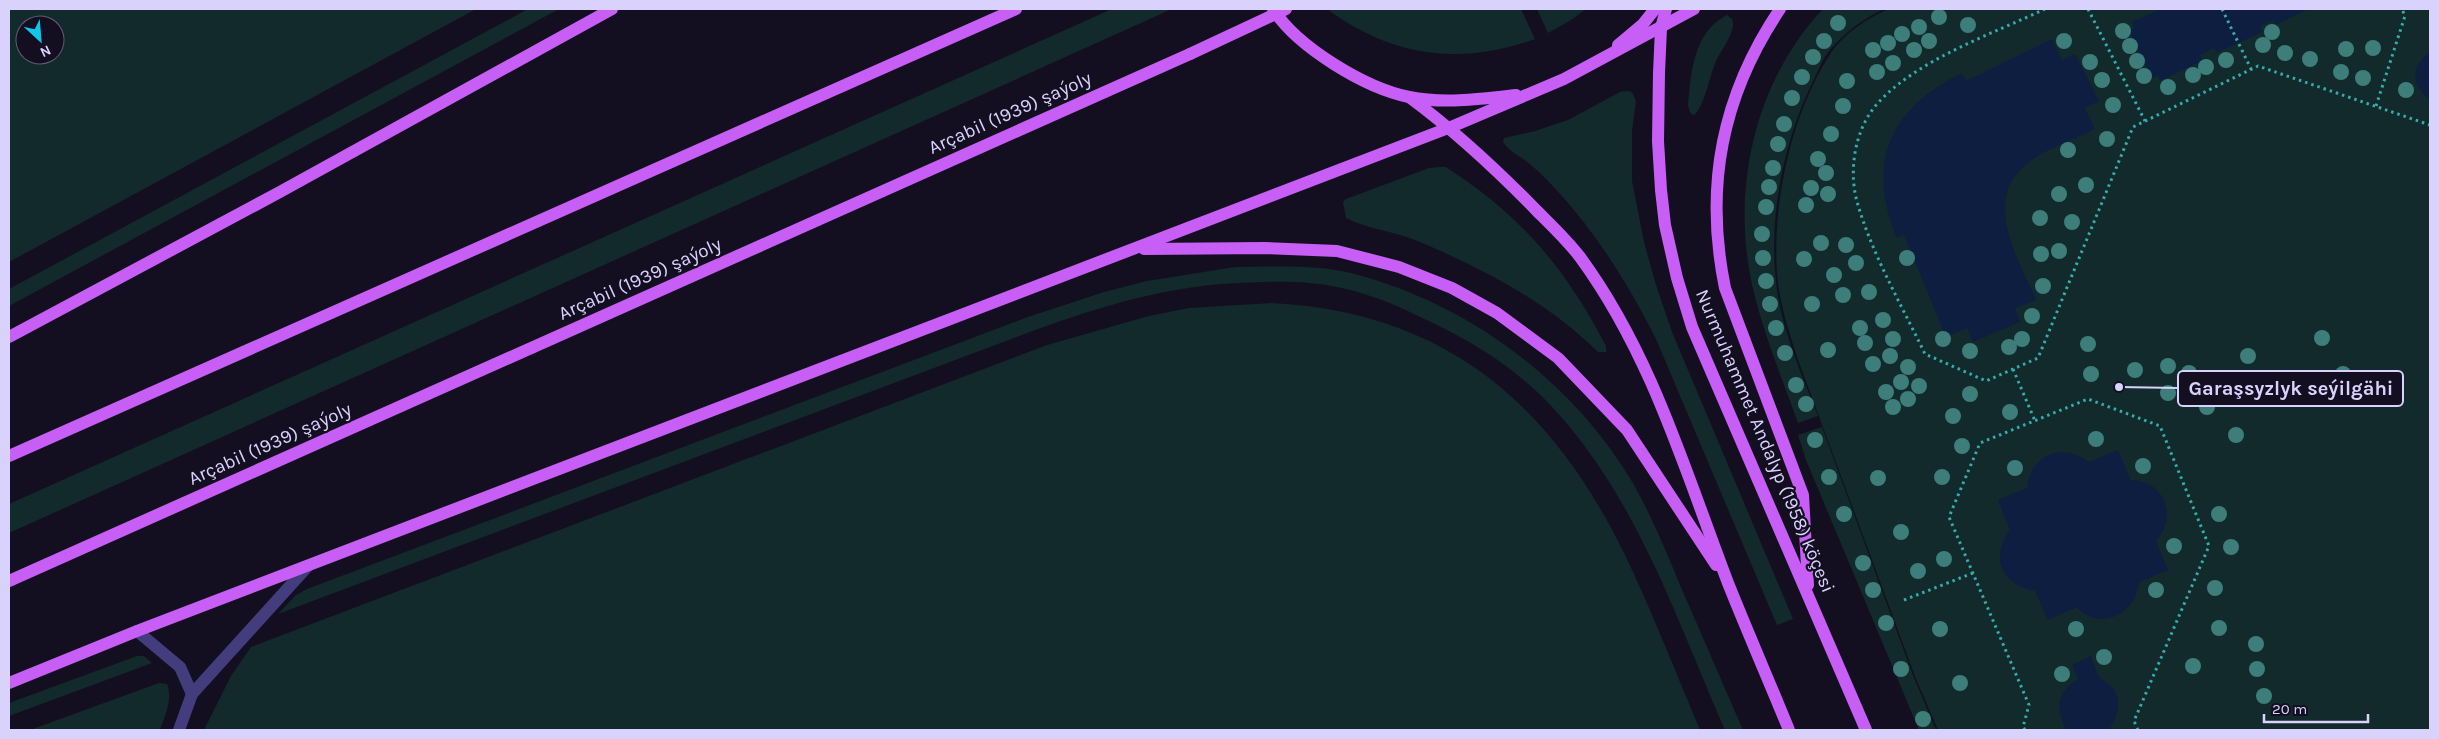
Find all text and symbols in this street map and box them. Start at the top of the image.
north arrow [15,15,65,65]
text: N [37,41,54,61]
street label: Arçabil (1939) şaýoly [925,67,1095,159]
street label: Arçabil (1939) şaýoly [555,233,725,325]
street label: Nurmuhammet Andalyp (1958) köçesi [1691,286,1839,596]
callout: Garaşsyzlyk seýilgähi [2178,371,2403,406]
text: Garaşsyzlyk seýilgähi [2189,377,2393,400]
street label: Arçabil (1939) şaýoly [185,398,355,490]
scale bar [2264,692,2368,724]
text: 20 m [2272,700,2307,718]

